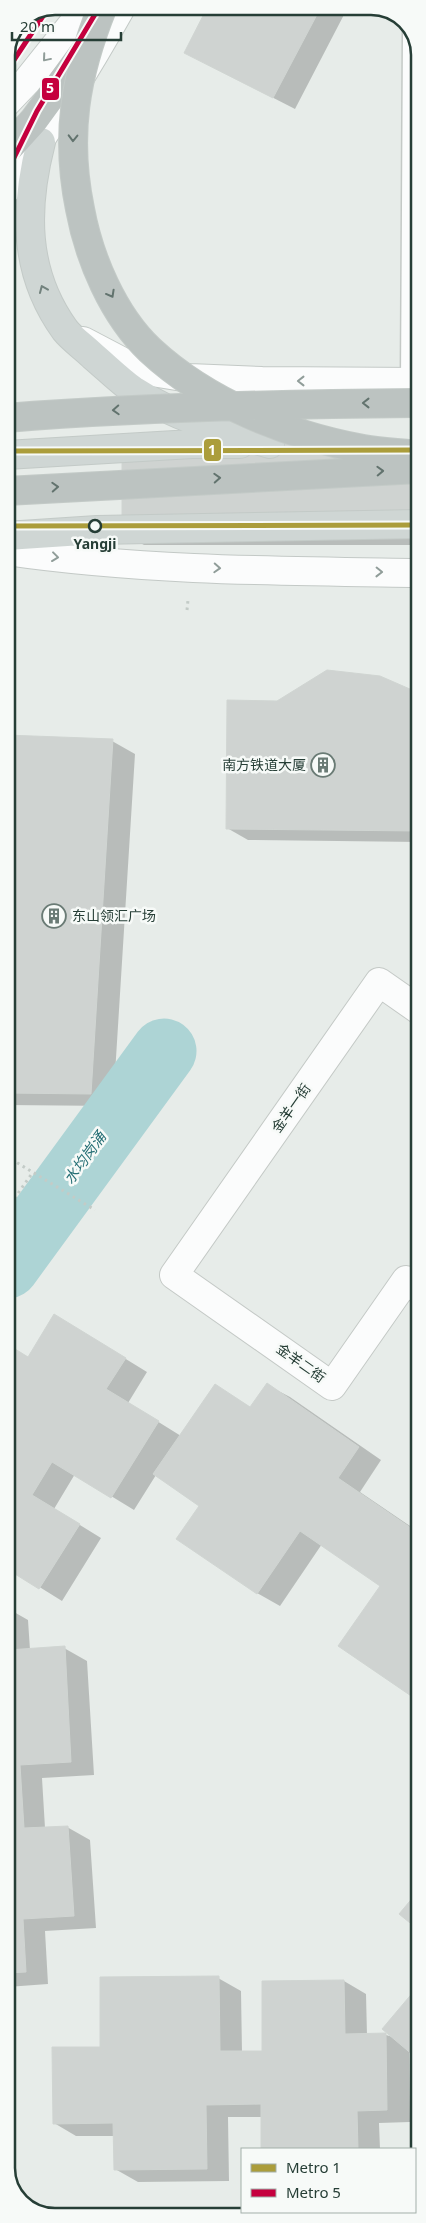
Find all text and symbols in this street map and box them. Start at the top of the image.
scale bar [12,10,121,42]
text: 20 m [20,16,55,36]
one-way arrow [43,52,51,61]
line badge: 5 [41,77,60,101]
text: 5 [46,78,54,97]
one-way arrow [68,134,79,142]
one-way arrow [38,285,49,294]
one-way arrow [104,289,114,298]
one-way arrow [296,376,304,386]
one-way arrow [362,398,370,408]
one-way arrow [112,405,120,415]
line badge: 1 [203,438,222,462]
text: 1 [208,440,216,459]
one-way arrow [376,466,384,476]
one-way arrow [213,473,221,484]
one-way arrow [52,482,59,492]
marker: Yangji [88,519,102,533]
place label: Yangji [74,534,116,553]
one-way arrow [51,551,59,562]
one-way arrow [213,562,221,573]
one-way arrow [376,567,383,577]
building icon: 南方铁道大厦 [310,752,336,778]
place label: 南方铁道大厦 [222,755,306,774]
building icon: 东山领汇广场 [41,903,67,929]
place label: 东山领汇广场 [72,906,156,925]
street label: 金羊一街 [267,1079,314,1136]
water label: 水均岗涌 [58,1126,111,1188]
street label: 金羊二街 [273,1339,330,1386]
legend [241,2148,416,2213]
text: Metro 1 [286,2157,341,2177]
text: Metro 5 [286,2182,341,2202]

